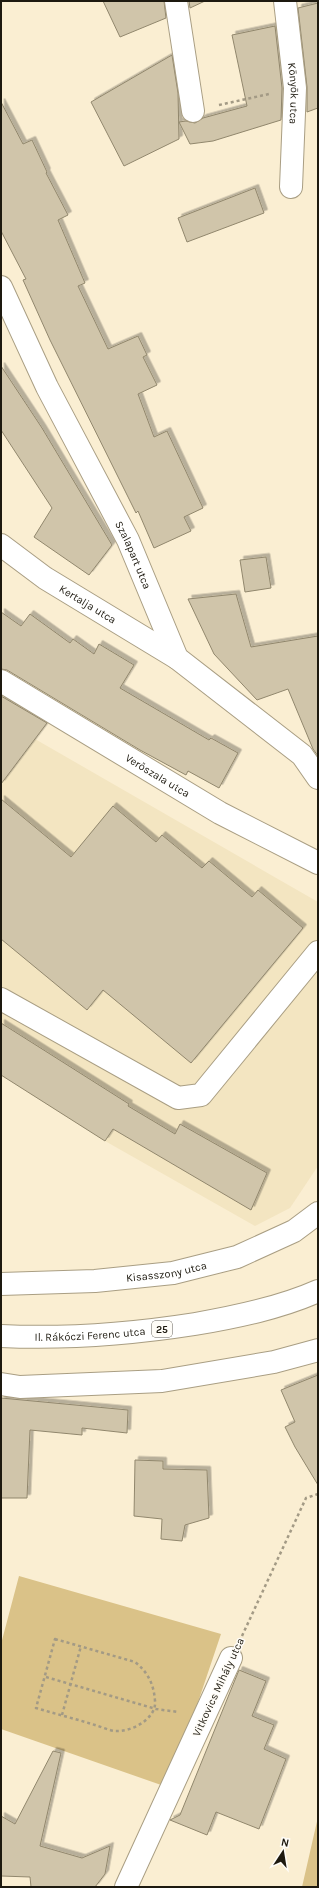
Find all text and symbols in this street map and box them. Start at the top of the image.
street label: Könyök utca [285,62,301,125]
street label: Szalapart utca [112,519,154,591]
street label: Kertalja utca [57,582,118,627]
street label: Verőszala utca [123,752,192,800]
street label: Kisasszony utca [125,1259,208,1285]
road number: 25 [152,1321,172,1337]
street label: II. Rákóczi Ferenc utca [35,1325,146,1344]
street label: Vitkovics Mihály utca [190,1636,247,1739]
north arrow [263,1832,303,1872]
text: N [280,1836,290,1850]

